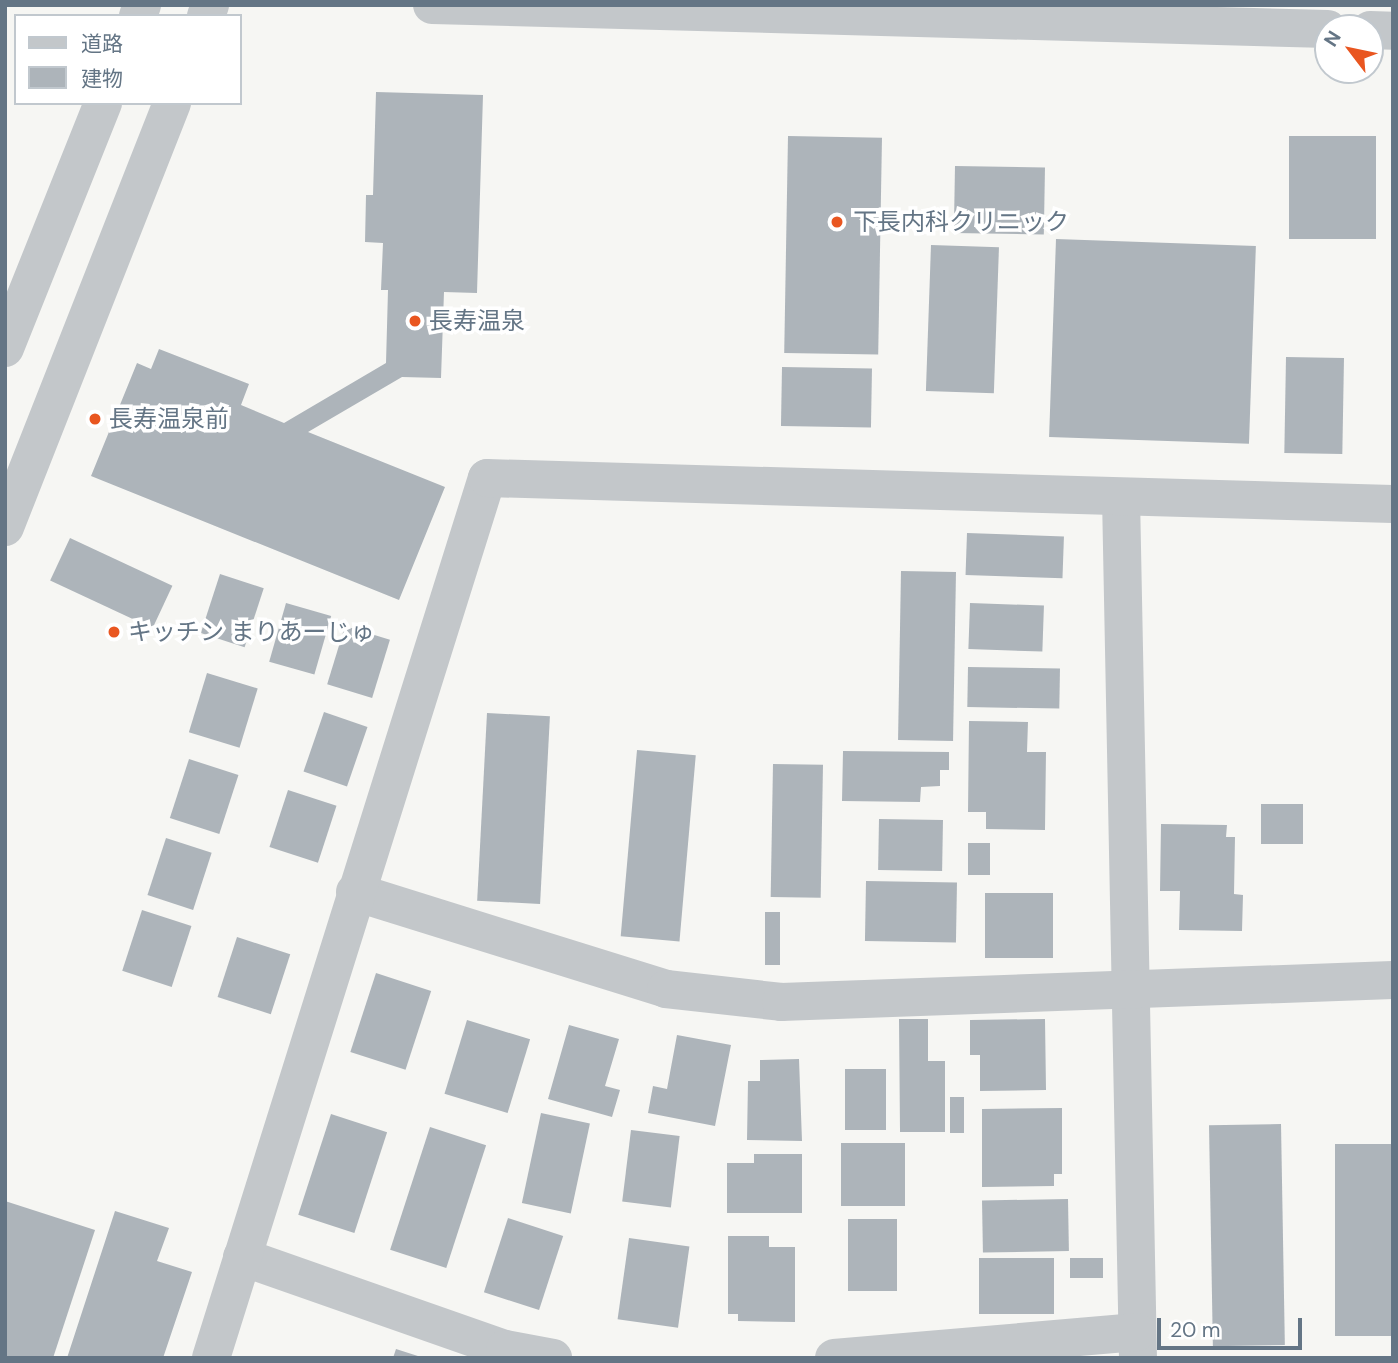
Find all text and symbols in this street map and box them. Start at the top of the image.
legend [14,14,242,105]
north arrow [1314,14,1384,84]
text: N [1318,26,1347,51]
text: 道路 [81,30,123,58]
text: 建物 [81,65,123,93]
place label: 下長内科クリニック [853,208,1069,236]
marker: 下長内科クリニック [827,212,847,232]
place label: 長寿温泉 [429,307,525,335]
marker: 長寿温泉 [407,313,423,329]
place label: 長寿温泉前 [109,405,229,433]
marker: 長寿温泉前 [87,411,103,427]
place label: キッチン まりあーじゅ [128,618,374,646]
marker: キッチン まりあーじゅ [106,624,122,640]
scale bar [1160,1304,1305,1348]
text: 20 m [1170,1316,1221,1344]

